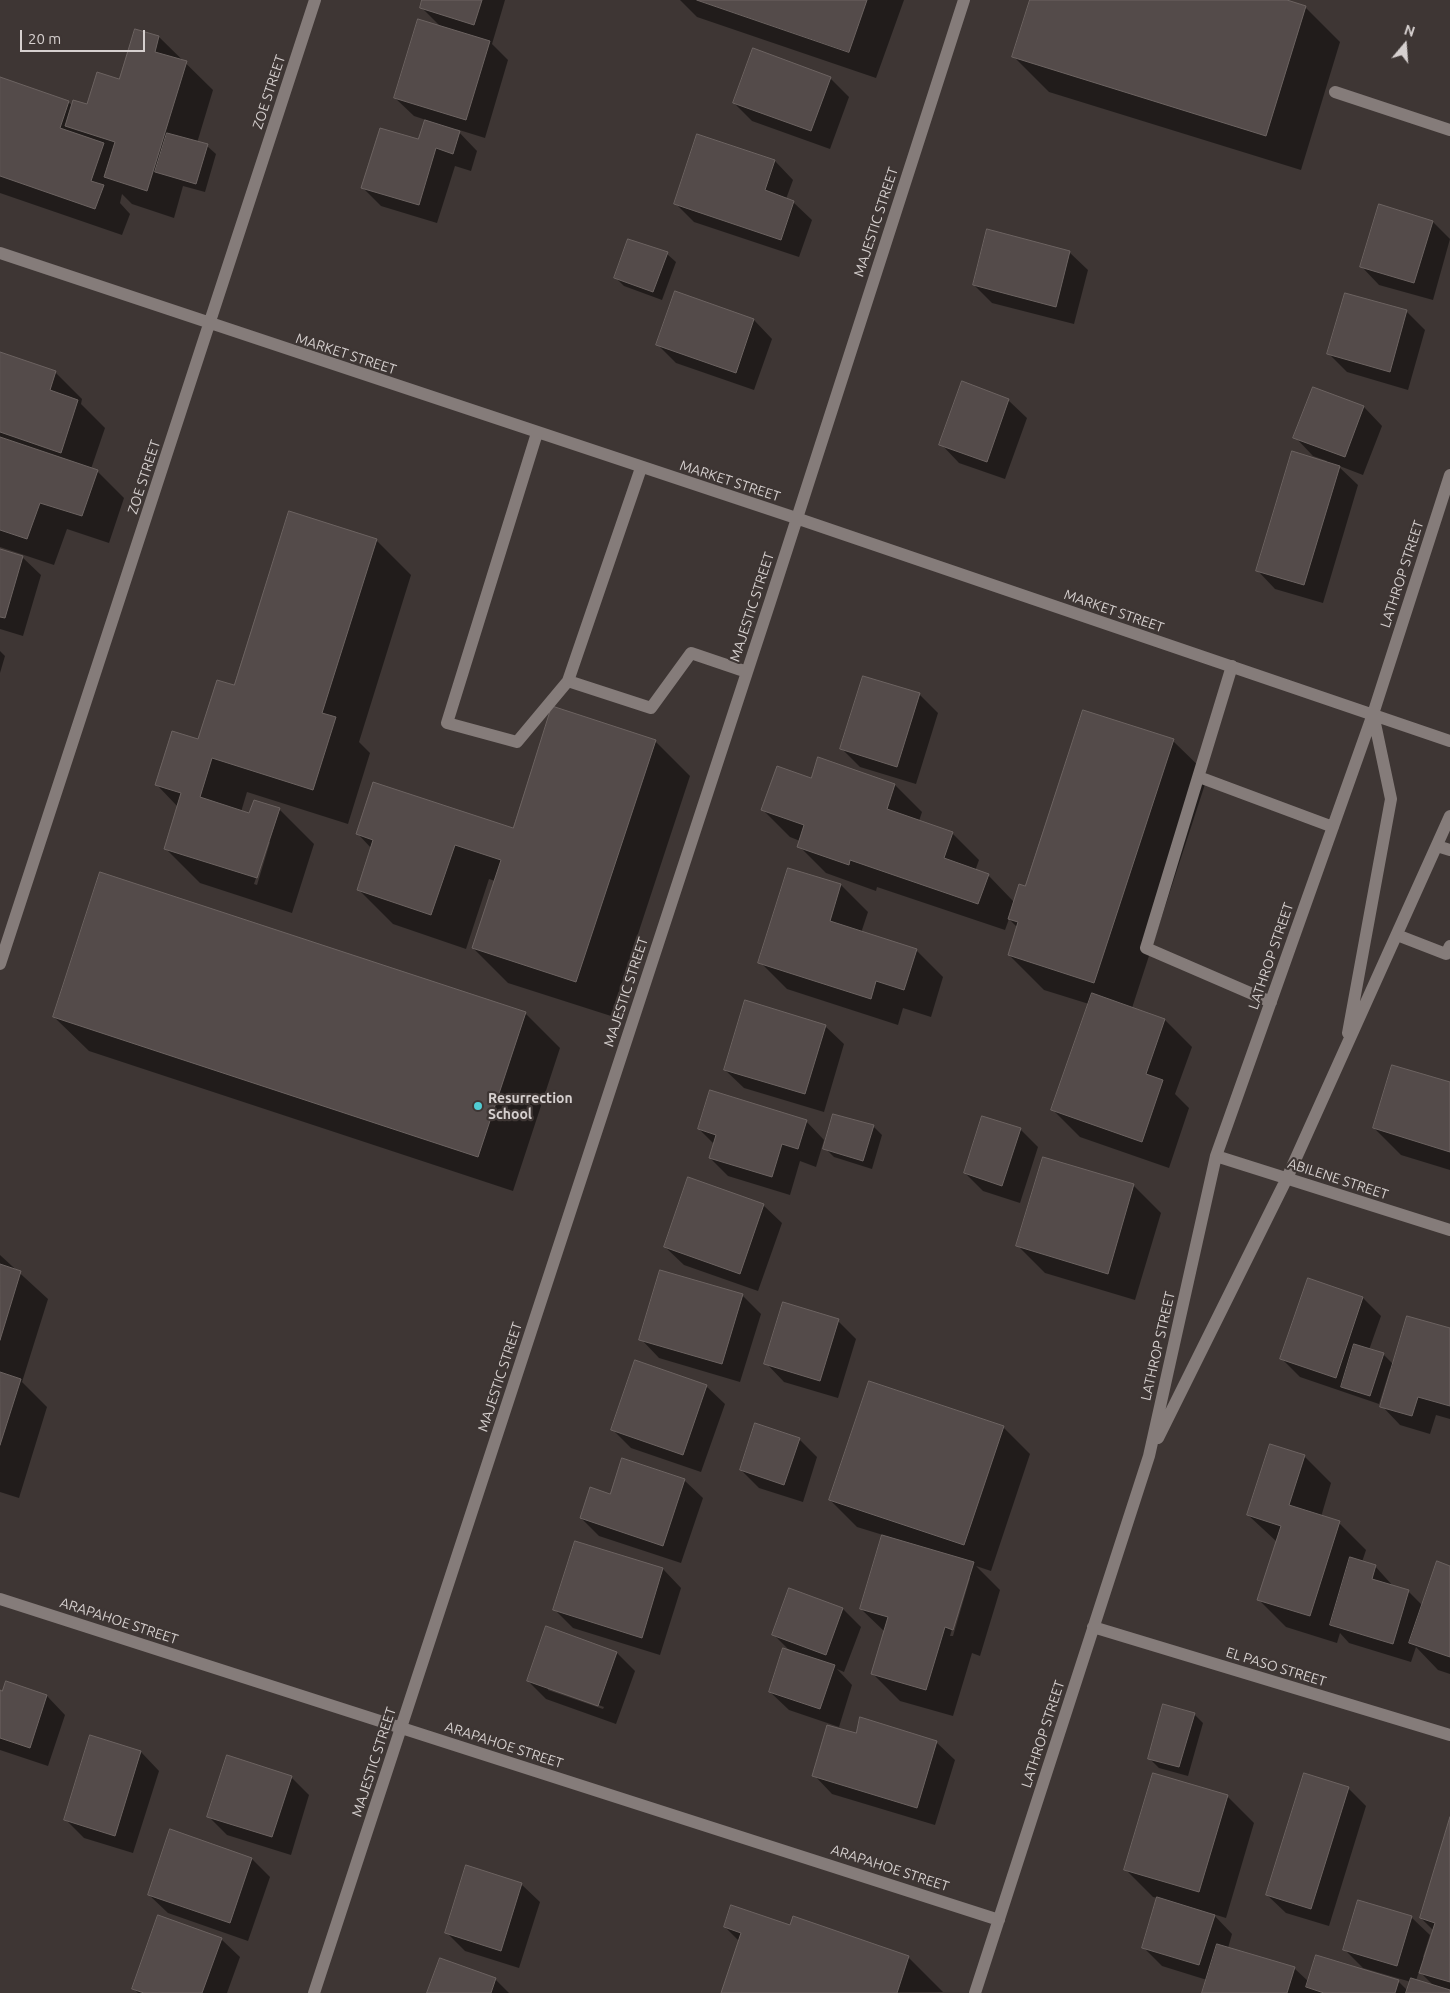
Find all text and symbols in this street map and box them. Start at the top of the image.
scale bar [22,20,148,52]
north arrow [1380,20,1430,70]
text: N [1402,22,1417,40]
text: 20 m [28,30,61,47]
street label: ZOE STREET [249,53,289,131]
street label: MAJESTIC STREET [850,165,902,279]
street label: MARKET STREET [294,330,398,378]
street label: ZOE STREET [124,438,164,516]
street label: MARKET STREET [678,457,782,505]
street label: LATHROP STREET [1377,518,1427,630]
street label: MAJESTIC STREET [726,550,778,664]
street label: MARKET STREET [1062,586,1166,636]
street label: LATHROP STREET [1245,900,1297,1012]
street label: MAJESTIC STREET [600,935,652,1049]
place label: Resurrection School [488,1090,573,1122]
marker: Resurrection School [472,1100,484,1112]
street label: ABILENE STREET [1286,1155,1390,1203]
street label: LATHROP STREET [1137,1290,1179,1402]
street label: MAJESTIC STREET [474,1320,526,1434]
street label: ARAPAHOE STREET [58,1594,180,1648]
street label: EL PASO STREET [1224,1644,1328,1690]
street label: LATHROP STREET [1018,1678,1068,1790]
street label: MAJESTIC STREET [348,1705,400,1819]
street label: ARAPAHOE STREET [443,1718,565,1772]
street label: ARAPAHOE STREET [829,1841,951,1895]

